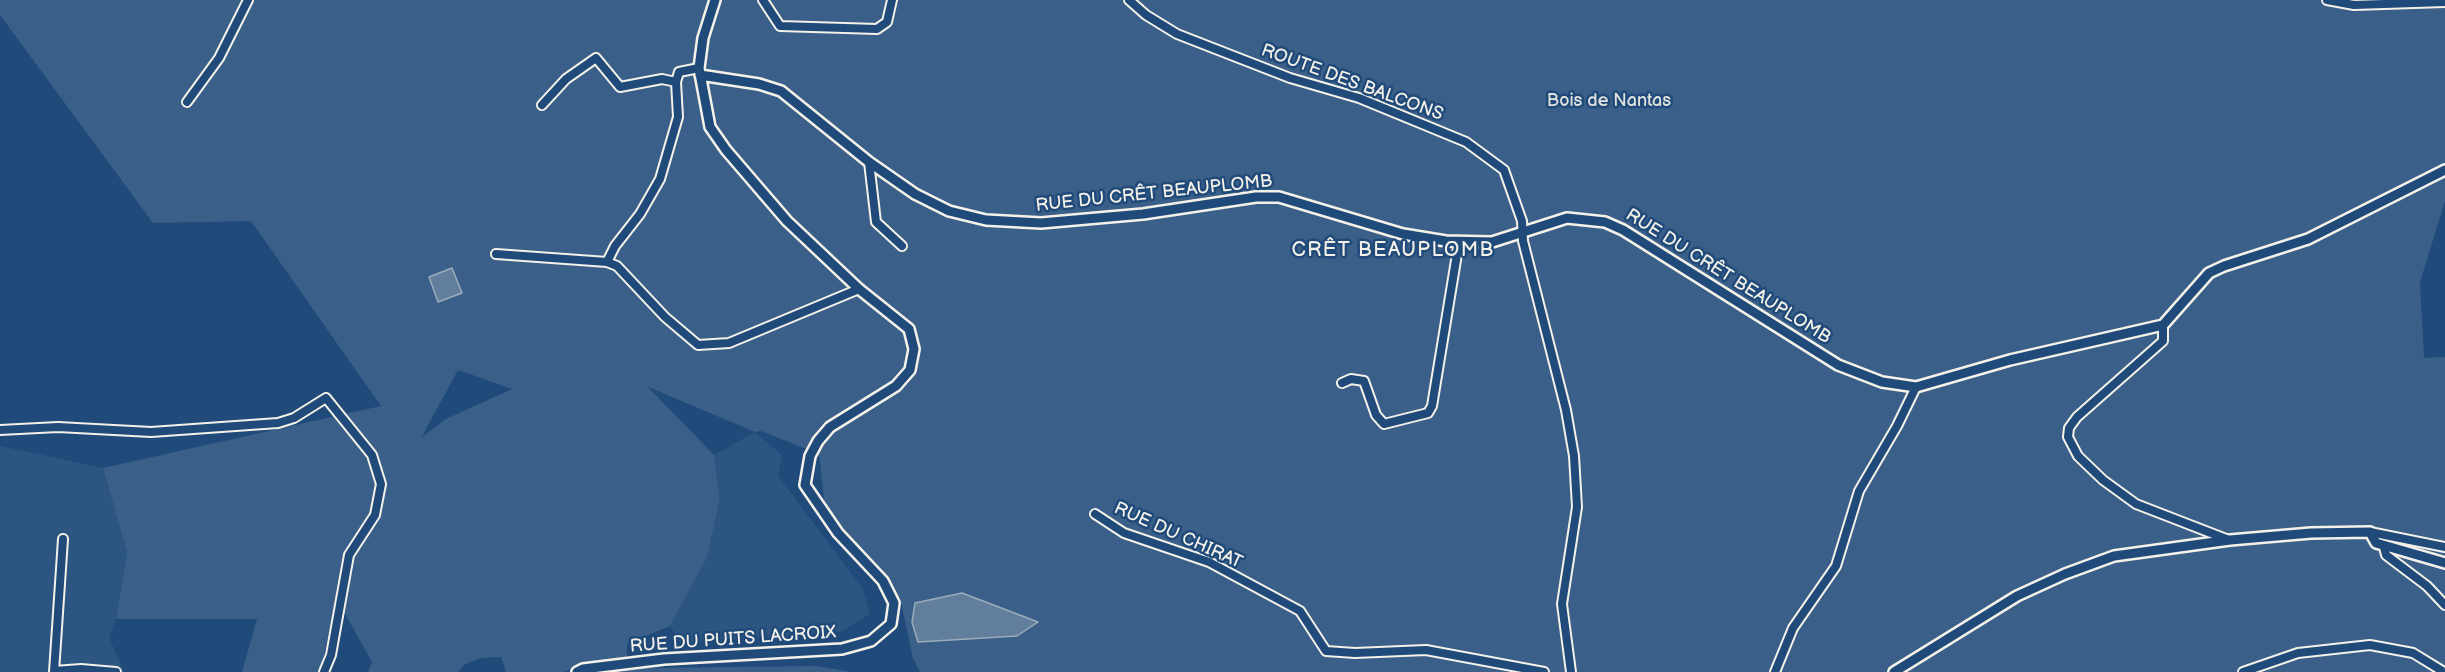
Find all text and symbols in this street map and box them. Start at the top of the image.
street label: ROUTE DES BALCONS [1258,40,1446,126]
park label: Bois de Nantas [1547,90,1671,112]
street label: RUE DU CRÊT BEAUPLOMB [1035,171,1273,217]
street label: RUE DU CRÊT BEAUPLOMB [1621,205,1835,349]
district label: CRÊT BEAUPLOMB [1291,239,1495,263]
street label: RUE DU CHIRAT [1111,498,1245,574]
street label: RUE DU PUITS LACROIX [629,622,837,658]

